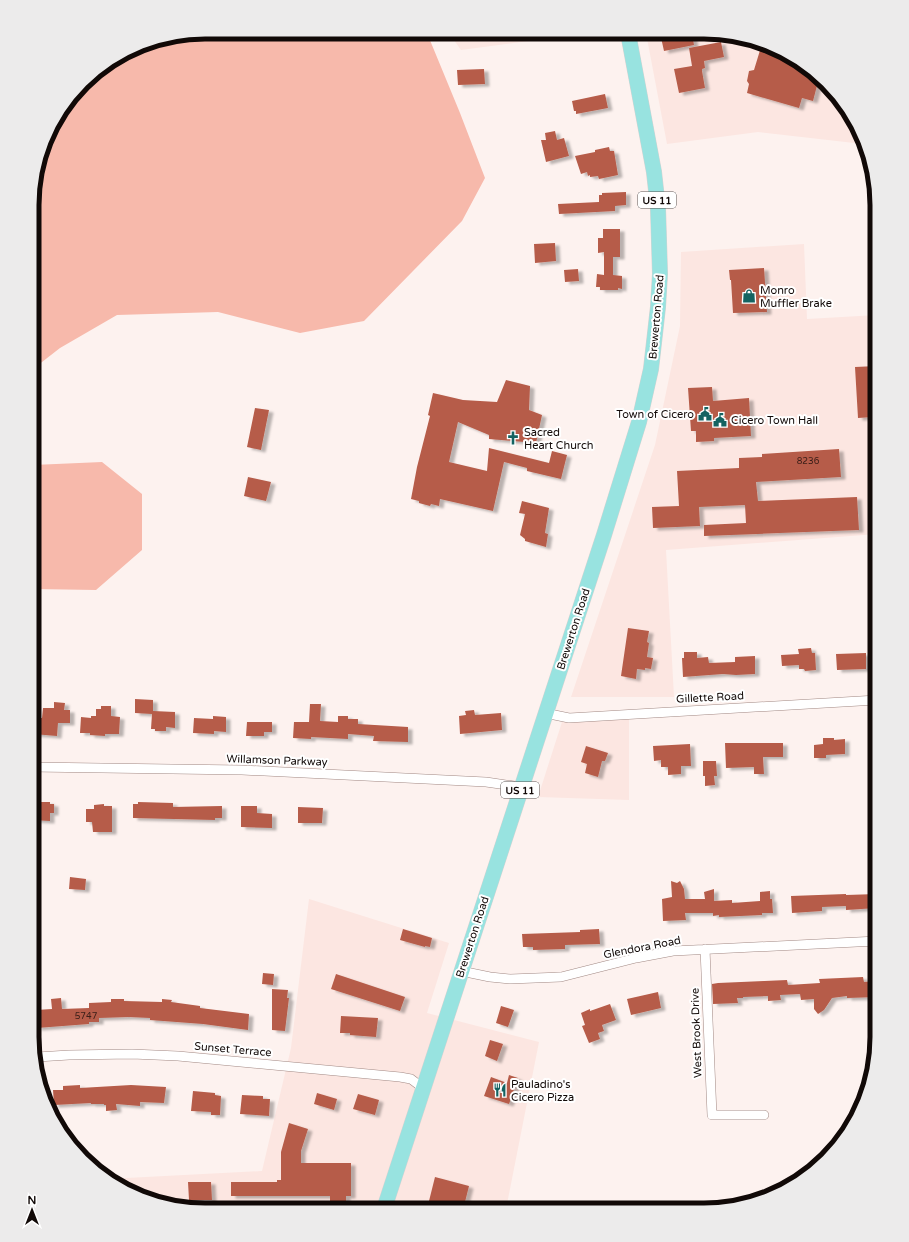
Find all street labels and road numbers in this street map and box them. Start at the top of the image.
road number: US 11 [638,192,676,208]
street label: Brewerton Road [646,274,667,360]
street label: Brewerton Road [554,587,593,672]
street label: Gillette Road [676,689,744,706]
street label: Willamson Parkway [226,752,328,769]
road number: US 11 [501,782,539,798]
street label: Brewerton Road [453,895,492,980]
street label: Glendora Road [602,934,682,961]
street label: West Brook Drive [688,988,705,1078]
street label: Sunset Terrace [194,1040,272,1059]

